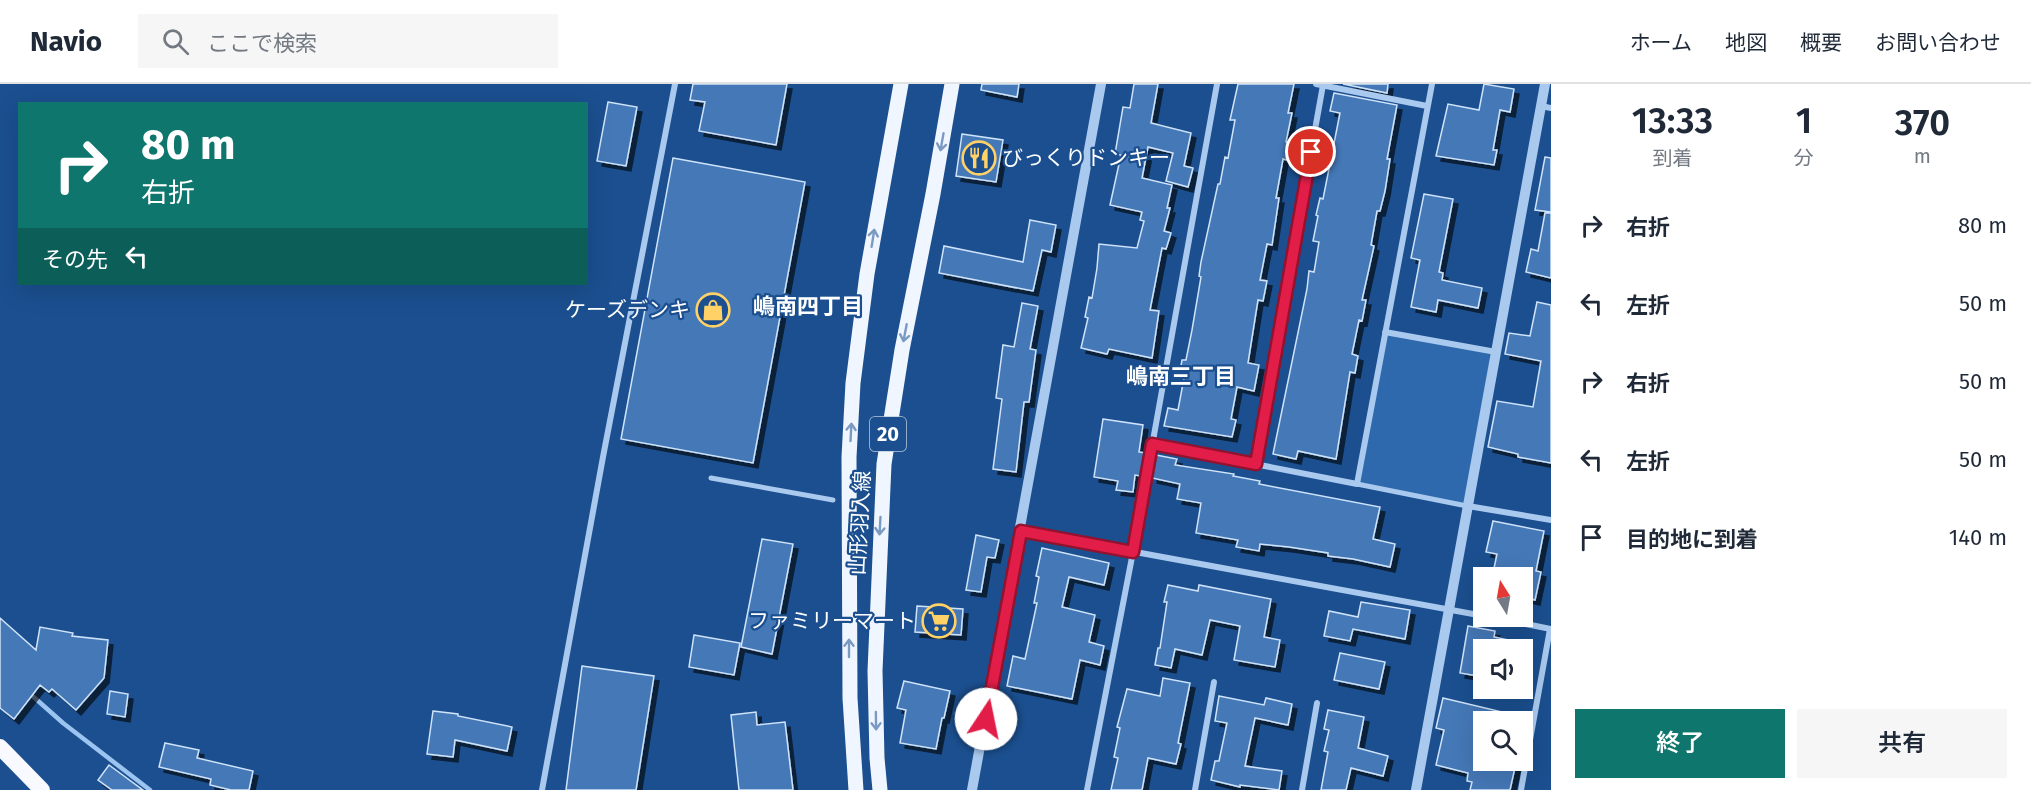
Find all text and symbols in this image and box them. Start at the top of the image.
search box [138,14,558,68]
text: Navio [30,25,102,58]
icon: search [159,25,192,58]
text: ここで検索 [207,30,317,57]
text: ホーム [1630,30,1692,56]
text: 地図 [1725,30,1767,56]
text: 概要 [1800,30,1842,56]
text: お問い合わせ [1875,30,2001,56]
text: 13:33 [1632,99,1713,143]
text: 1 [1796,99,1812,143]
text: 370 [1895,101,1950,145]
text: 80 m [141,120,235,170]
icon: right [42,126,120,204]
pin [1285,126,1336,177]
one-way arrow [936,131,947,151]
icon: arrive [1294,135,1327,168]
restaurant icon: びっくりドンキー [961,140,997,176]
text: m [1914,144,1931,168]
place label: びっくりドンキー [1002,145,1170,171]
text: 到着 [1652,146,1692,170]
text: 分 [1794,146,1814,170]
text: 右折 [141,177,195,209]
icon: right [1575,209,1608,242]
text: 80 m [1958,212,2007,239]
text: 右折 [1626,214,1670,241]
one-way arrow [868,229,879,249]
icon: left [120,240,153,273]
text: その先 [42,246,108,273]
icon: left [1575,287,1608,320]
text: 50 m [1959,290,2007,317]
shop icon: ケーズデンキ [695,292,731,328]
text: 左折 [1626,292,1670,319]
district label: 嶋南四丁目 [753,293,863,320]
place label: ケーズデンキ [565,297,690,323]
one-way arrow [899,323,910,342]
district label: 嶋南三丁目 [1126,363,1236,390]
icon: right [1575,365,1608,398]
text: 50 m [1959,368,2007,395]
text: 右折 [1626,370,1670,397]
road number: 20 [870,417,906,451]
one-way arrow [845,422,856,442]
icon: left [1575,443,1608,476]
text: 50 m [1959,446,2007,473]
text: 左折 [1626,448,1670,475]
street label: 山形羽入線 [844,470,876,576]
one-way arrow [875,516,886,536]
icon: arrive [1575,521,1608,554]
text: 140 m [1949,524,2007,551]
text: 目的地に到着 [1626,526,1758,553]
north arrow [1473,567,1533,627]
map controls [1473,567,1533,771]
supermarket icon: ファミリーマート [921,603,957,639]
place label: ファミリーマート [748,608,916,634]
one-way arrow [843,638,855,658]
button: sound [1473,639,1533,699]
position arrow [954,687,1018,751]
button: 終了 [1575,709,1785,778]
button: 共有 [1797,709,2007,778]
one-way arrow [870,711,882,731]
button: search [1473,711,1533,771]

